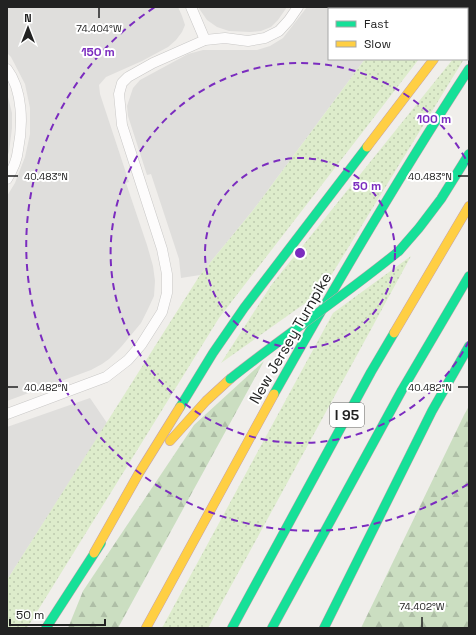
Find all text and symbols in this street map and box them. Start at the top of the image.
north arrow [8,8,48,48]
legend [328,8,468,60]
text: N [24,11,32,25]
text: Fast [364,16,389,32]
text: 74.404°W [76,22,122,35]
text: Slow [364,36,391,52]
text: 150 m [81,44,115,60]
text: 100 m [417,111,451,127]
text: 40.483°N [24,170,68,183]
text: 40.483°N [408,170,452,183]
text: 50 m [353,178,381,194]
centre of rings [293,246,307,260]
street label: New Jersey Turnpike [245,269,335,407]
text: 40.482°N [24,381,68,394]
text: 40.482°N [408,381,452,394]
road number: I 95 [330,403,364,427]
text: 74.402°W [399,600,445,613]
scale bar [10,601,105,627]
text: 50 m [16,607,44,623]

